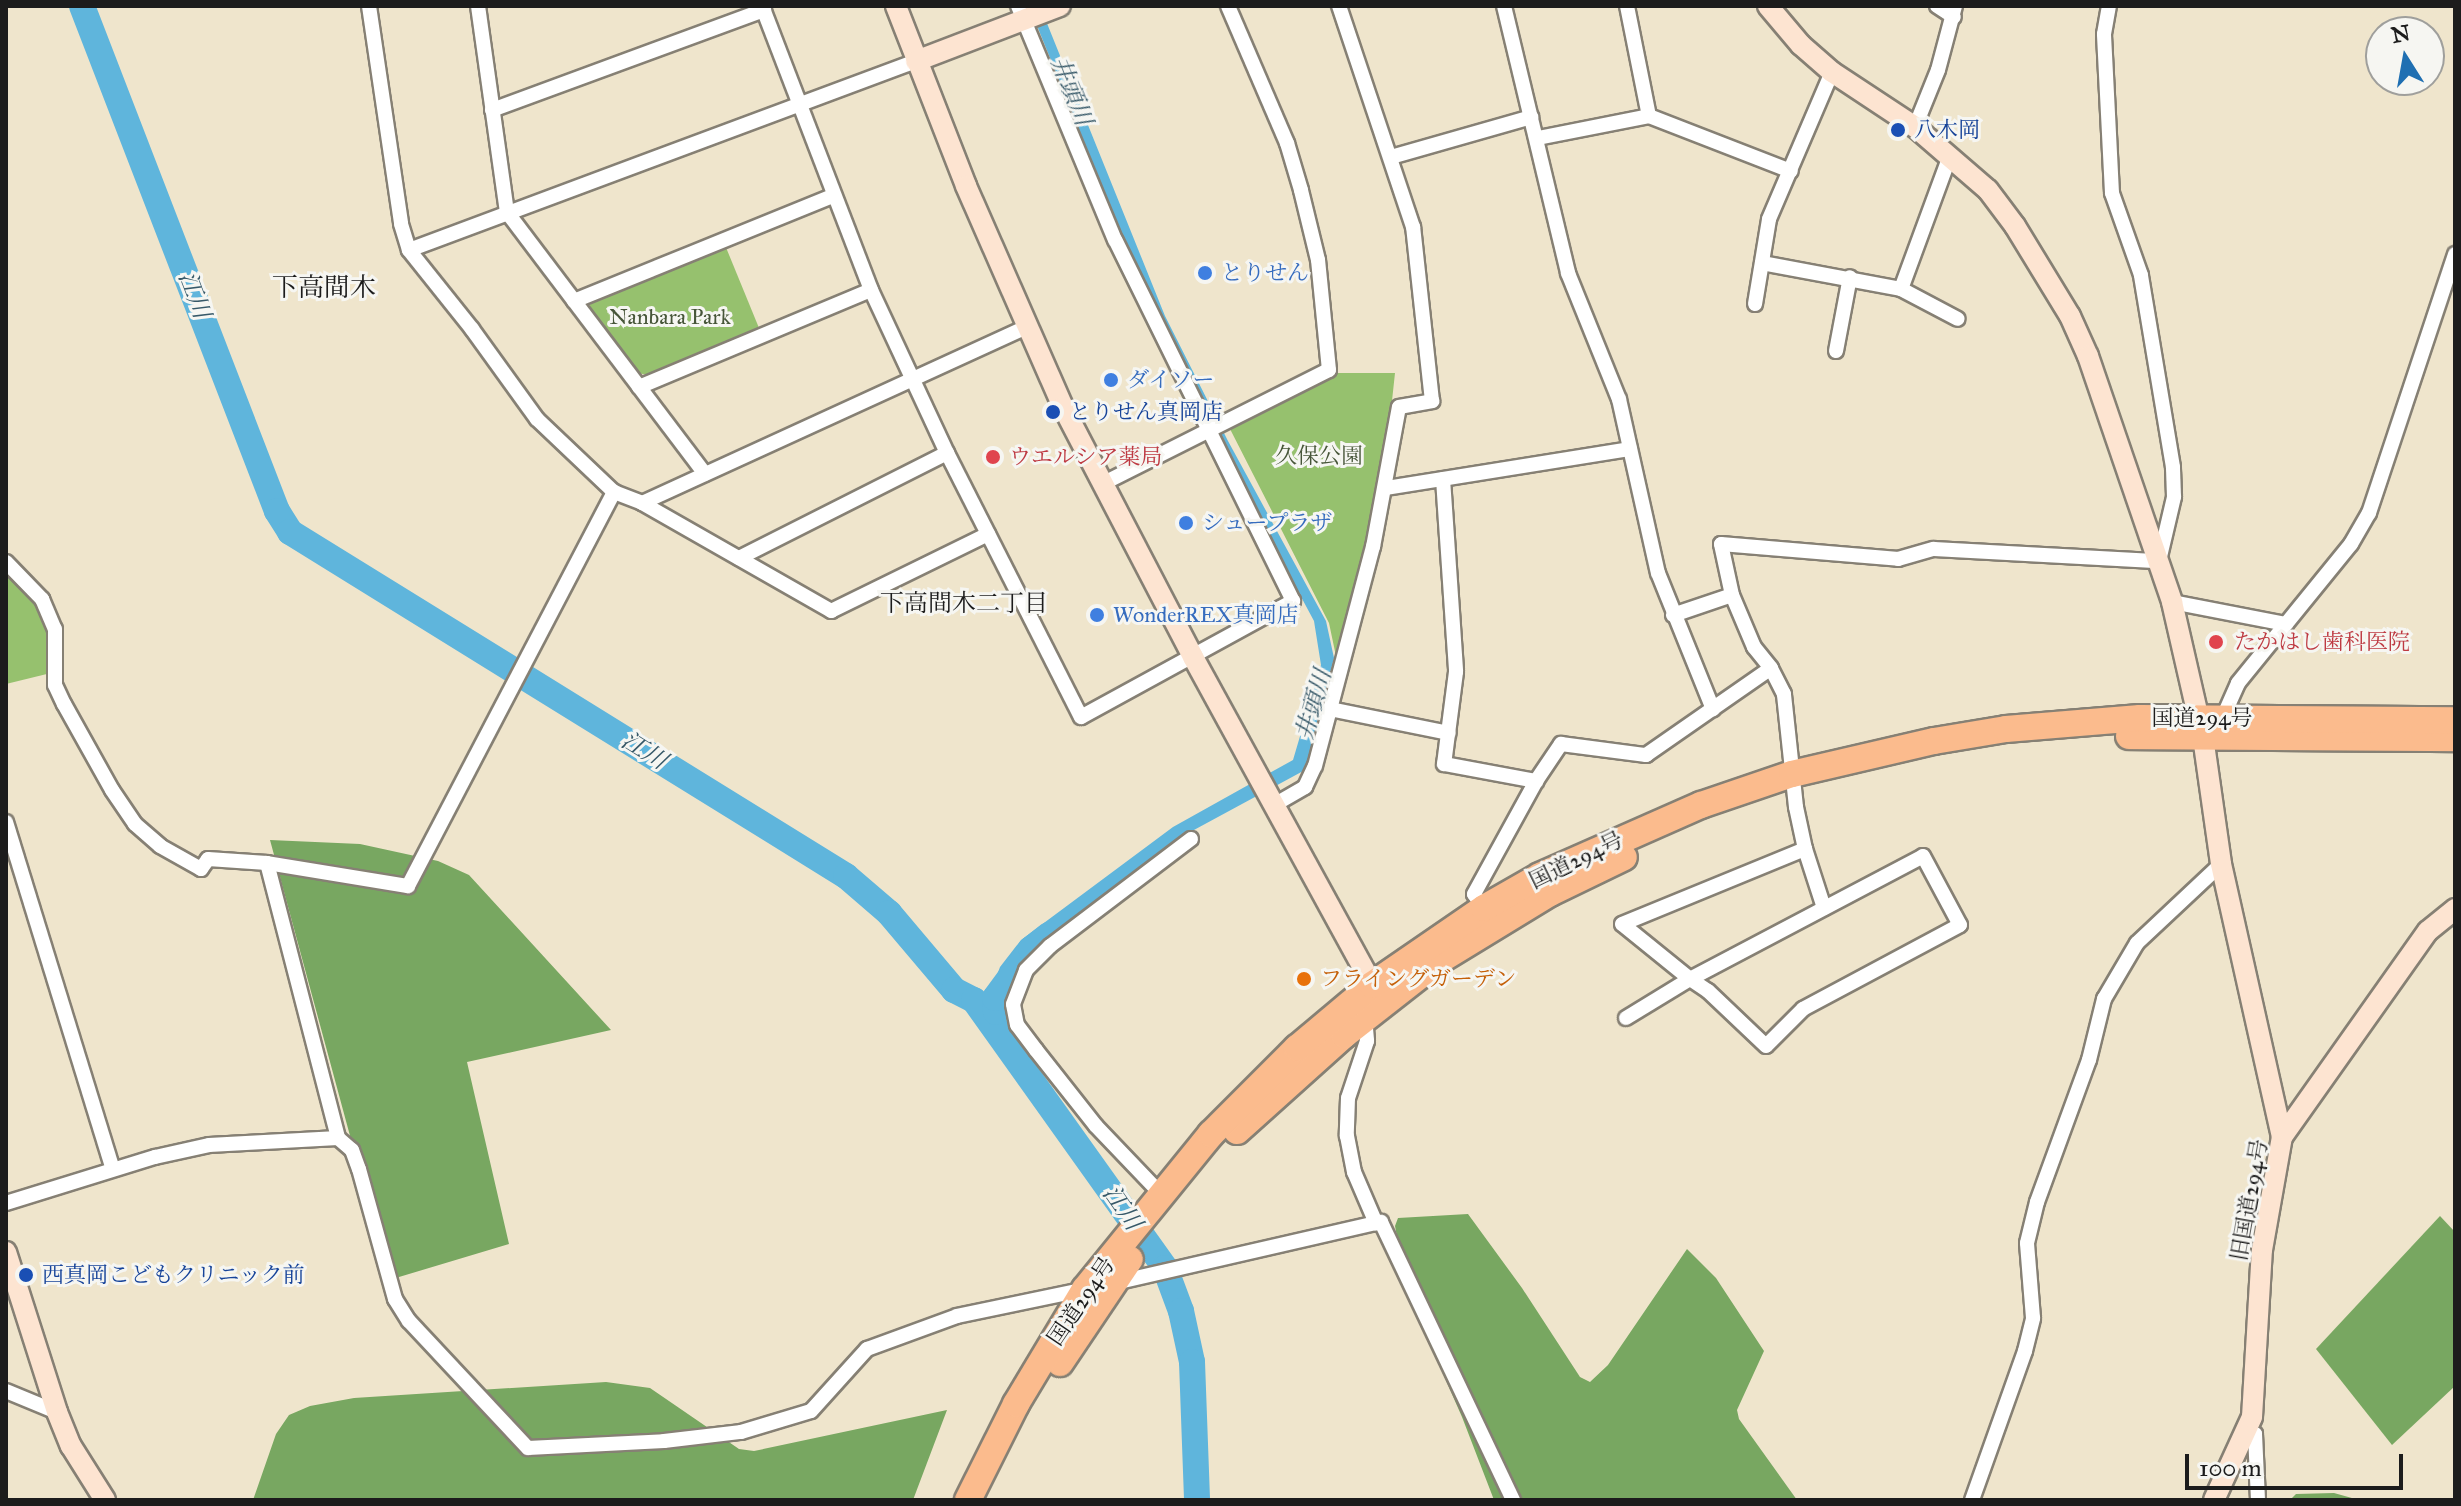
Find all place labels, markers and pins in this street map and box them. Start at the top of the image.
place label: 八木岡 [1914,117,1980,143]
marker: 八木岡 [1889,121,1907,139]
place label: とりせん [1221,260,1309,286]
marker: とりせん [1196,264,1214,282]
place label: ダイソー [1127,367,1215,393]
marker: ダイソー [1102,371,1120,389]
place label: とりせん真岡店 [1069,399,1223,425]
marker: とりせん真岡店 [1044,403,1062,421]
place label: ウエルシア薬局 [1009,444,1163,470]
marker: ウエルシア薬局 [984,448,1002,466]
place label: シュープラザ [1202,510,1334,536]
marker: シュープラザ [1177,514,1195,532]
place label: WonderREX真岡店 [1113,602,1298,628]
marker: WonderREX真岡店 [1088,606,1106,624]
place label: たかはし歯科医院 [2234,629,2410,655]
marker: たかはし歯科医院 [2205,631,2227,653]
place label: フライングガーデン [1320,966,1518,992]
marker: フライングガーデン [1295,970,1313,988]
place label: 西真岡こどもクリニック前 [42,1262,306,1288]
marker: 西真岡こどもクリニック前 [17,1266,35,1284]

